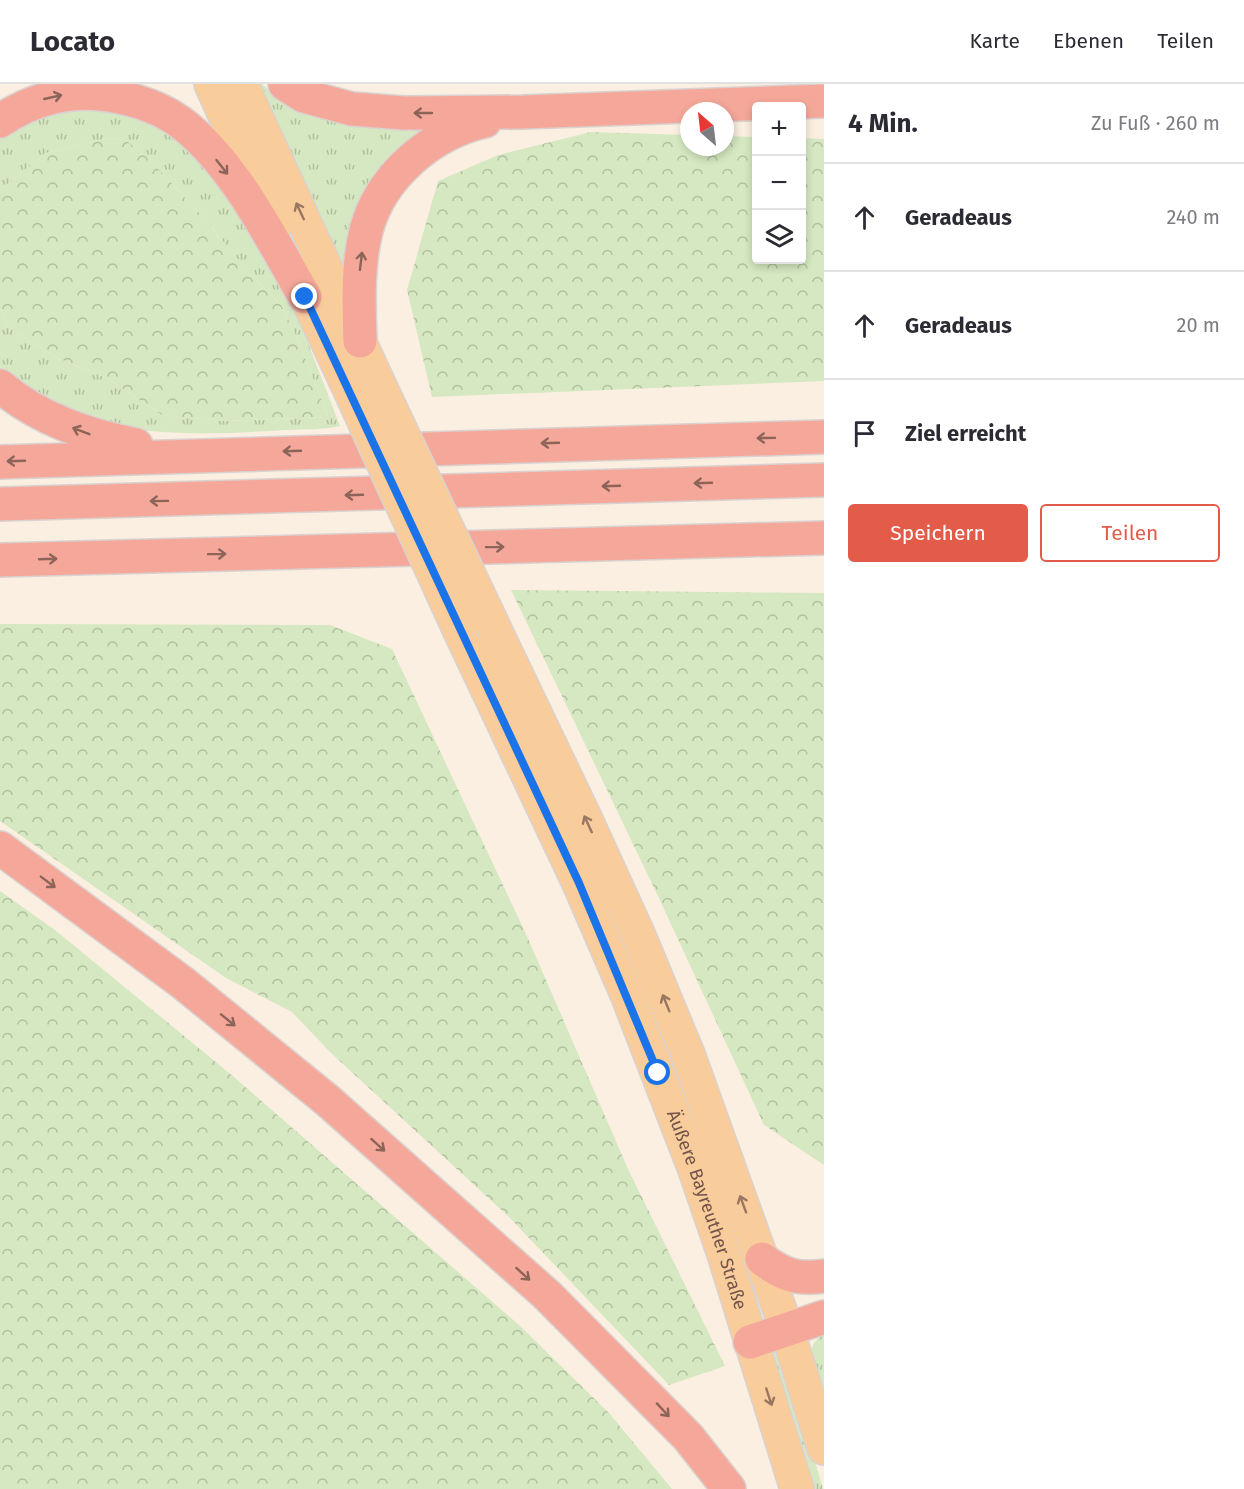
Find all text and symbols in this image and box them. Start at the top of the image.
text: Locato [30,25,115,58]
text: Karte [969,28,1020,54]
text: Ebenen [1053,28,1124,54]
text: Teilen [1157,28,1214,54]
one-way arrow [43,91,62,103]
north arrow [680,102,734,156]
map controls [752,102,806,264]
button: + [752,102,806,156]
one-way arrow [413,107,433,119]
text: 4 Min. [848,108,918,139]
text: Zu Fuß · 260 m [1091,111,1220,135]
button: − [752,156,806,210]
one-way arrow [216,158,229,174]
icon: ahead [848,201,881,234]
one-way arrow [294,203,305,221]
text: Geradeaus [905,204,1012,231]
text: 240 m [1166,205,1220,229]
button: layers [752,210,806,264]
one-way arrow [355,252,366,272]
route end [291,283,317,309]
icon: ahead [848,309,881,342]
text: Geradeaus [905,312,1012,339]
text: 20 m [1177,313,1220,337]
icon: arrive [848,417,881,450]
text: Ziel erreicht [905,420,1026,447]
one-way arrow [72,425,91,436]
one-way arrow [756,432,776,444]
one-way arrow [540,438,560,449]
one-way arrow [282,445,302,457]
one-way arrow [6,456,26,467]
one-way arrow [693,478,713,489]
one-way arrow [602,480,622,492]
one-way arrow [344,489,364,500]
one-way arrow [149,495,169,506]
button: Speichern [848,504,1028,562]
button: Teilen [1040,504,1220,562]
one-way arrow [485,541,505,553]
one-way arrow [206,548,226,560]
one-way arrow [37,553,57,564]
one-way arrow [582,816,593,834]
one-way arrow [39,876,55,888]
one-way arrow [660,994,671,1013]
one-way arrow [220,1013,236,1026]
route start [644,1059,670,1085]
street label: Äußere Bayreuther Straße [662,1107,752,1312]
one-way arrow [370,1138,385,1152]
one-way arrow [736,1195,747,1213]
one-way arrow [516,1267,531,1281]
one-way arrow [764,1387,775,1406]
one-way arrow [656,1403,670,1418]

